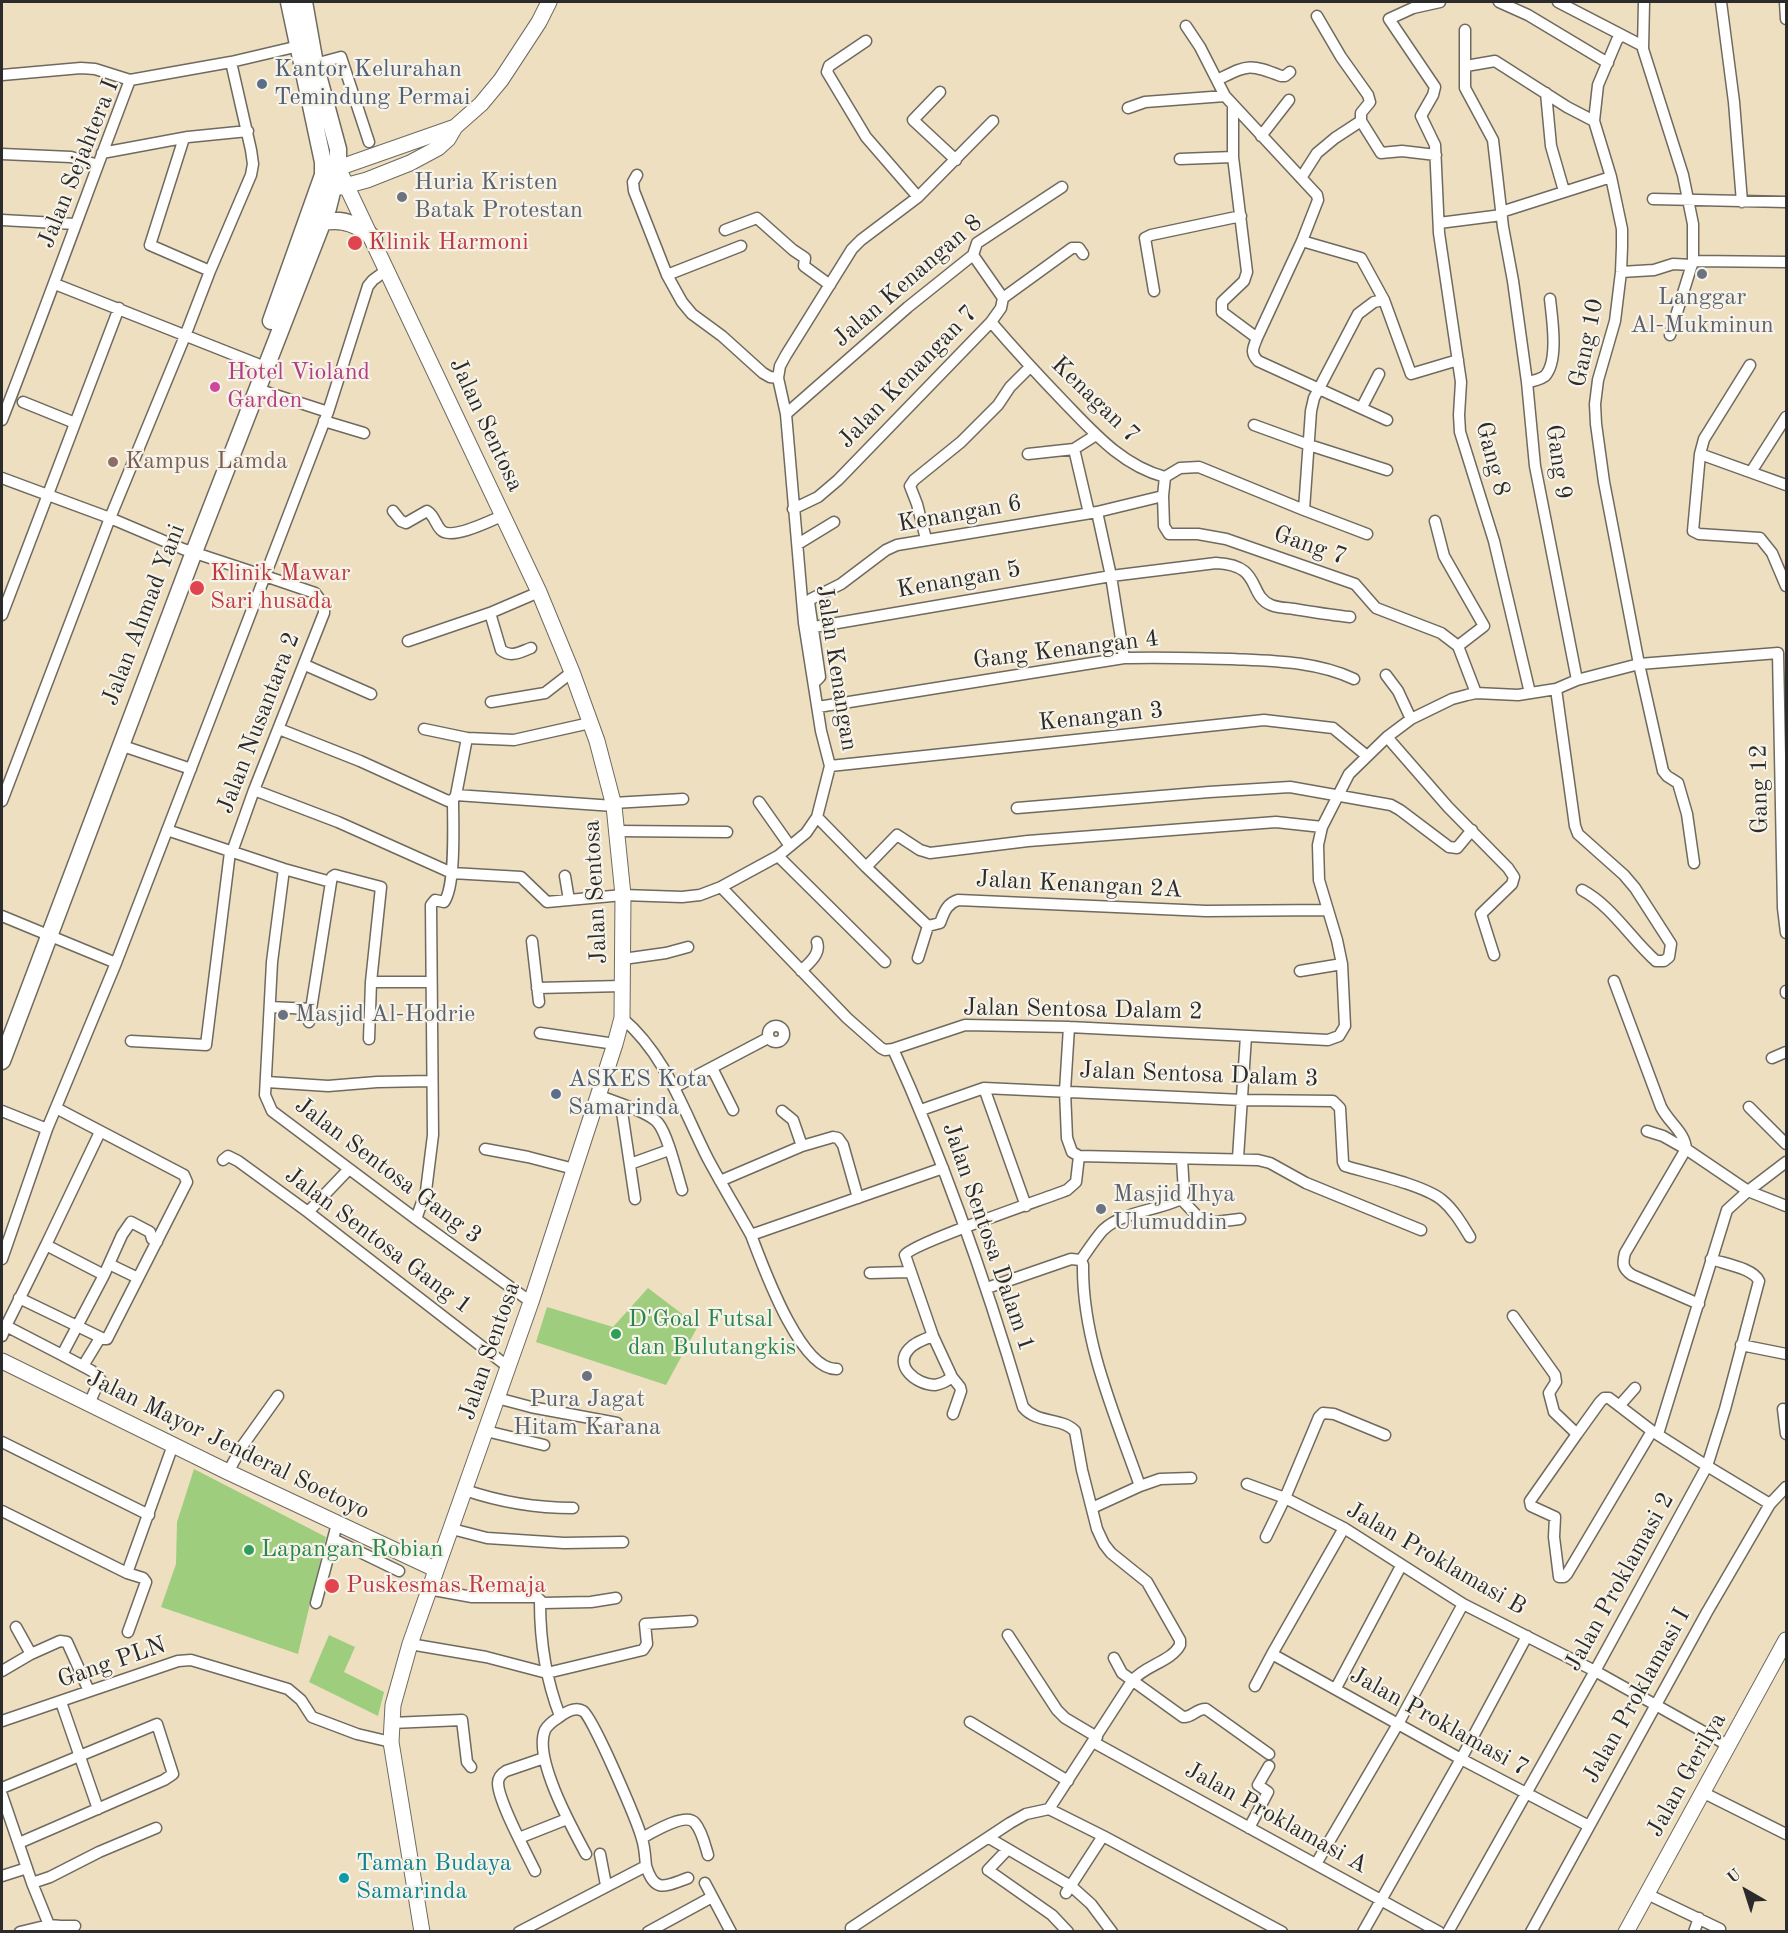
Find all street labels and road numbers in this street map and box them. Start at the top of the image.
street label: Jalan Sejahtera I [32,76,126,252]
street label: Jalan Kenangan 8 [828,208,988,354]
street label: Gang 10 [1564,296,1610,390]
street label: Jalan Kenangan 7 [832,299,984,455]
street label: Kenagan 7 [1045,351,1145,449]
street label: Jalan Sentosa [442,354,530,496]
street label: Gang 8 [1468,419,1516,499]
street label: Gang 9 [1538,423,1578,501]
street label: Kenangan 6 [896,489,1024,539]
street label: Jalan Ahmad Yani [96,520,192,710]
street label: Gang 7 [1270,520,1350,572]
street label: Kenangan 5 [895,555,1023,605]
street label: Jalan Kenangan [809,583,863,753]
street label: Gang Kenangan 4 [971,624,1161,676]
street label: Jalan Nusantara 2 [211,628,307,818]
street label: Kenangan 3 [1037,696,1165,738]
street label: Gang 12 [1745,744,1775,834]
street label: Jalan Sentosa [578,819,614,965]
street label: Jalan Kenangan 2A [975,865,1183,905]
street label: Jalan Sentosa Dalam 2 [963,994,1203,1026]
street label: Jalan Sentosa Dalam 3 [1079,1056,1319,1094]
street label: Jalan Sentosa Gang 3 [289,1091,487,1251]
street label: Jalan Sentosa Dalam 1 [935,1119,1041,1355]
street label: Jalan Sentosa Gang 1 [279,1161,477,1321]
street label: Jalan Sentosa [453,1278,527,1424]
street label: Jalan Mayor Jenderal Soetoyo [82,1364,374,1526]
street label: Jalan Proklamasi 2 [1559,1487,1681,1677]
street label: Jalan Proklamasi B [1341,1496,1531,1622]
street label: Jalan Proklamasi I [1577,1603,1697,1789]
street label: Gang PLN [54,1631,170,1695]
street label: Jalan Proklamasi 7 [1344,1661,1534,1783]
street label: Jalan Gerilya [1641,1708,1733,1842]
street label: Jalan Proklamasi A [1180,1756,1372,1880]

